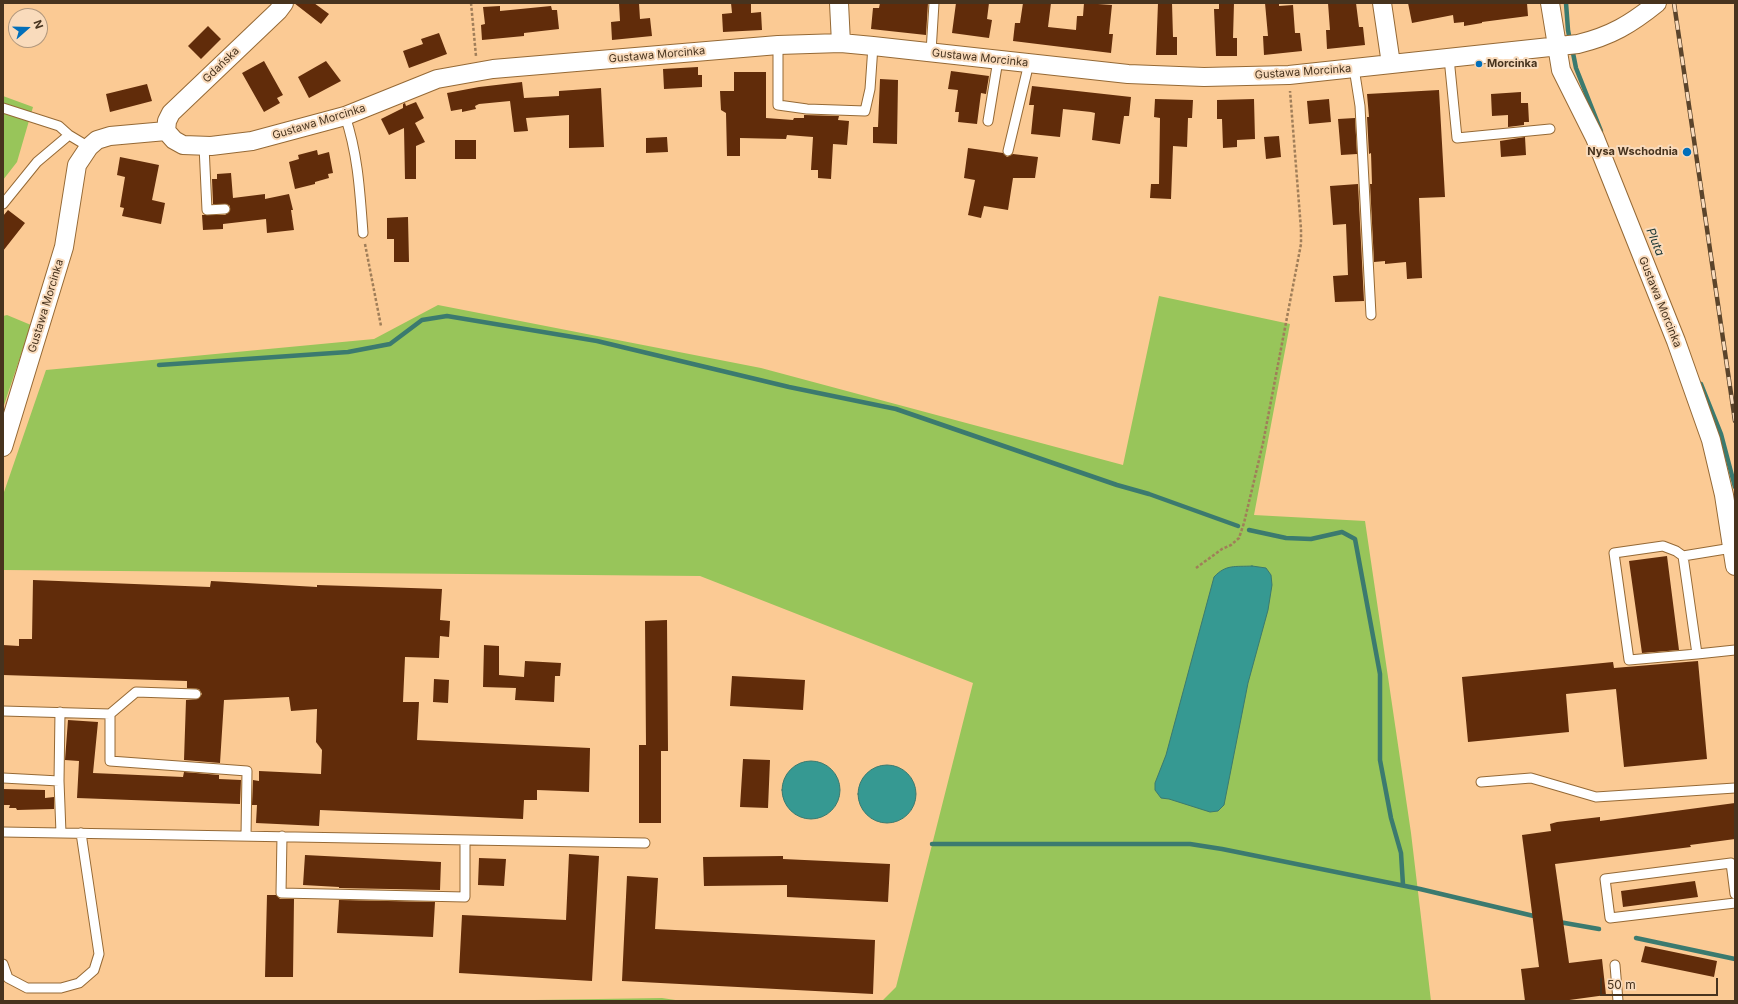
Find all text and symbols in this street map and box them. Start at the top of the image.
north arrow [8,8,48,48]
text: N [30,18,46,31]
street label: Gdańska [200,44,242,86]
street label: Gustawa Morcinka [608,44,706,66]
street label: Gustawa Morcinka [931,46,1029,70]
place label: Morcinka [1487,57,1537,71]
marker: Morcinka [1474,59,1484,69]
street label: Gustawa Morcinka [1254,62,1352,82]
street label: Gustawa Morcinka [271,102,367,142]
place label: Nysa Wschodnia [1587,145,1678,159]
marker: Nysa Wschodnia [1681,146,1693,158]
water label: Pluta [1643,226,1667,258]
street label: Gustawa Morcinka [1636,255,1684,349]
street label: Gustawa Morcinka [26,258,66,354]
scale bar [1602,970,1720,996]
text: 50 m [1607,977,1636,992]

